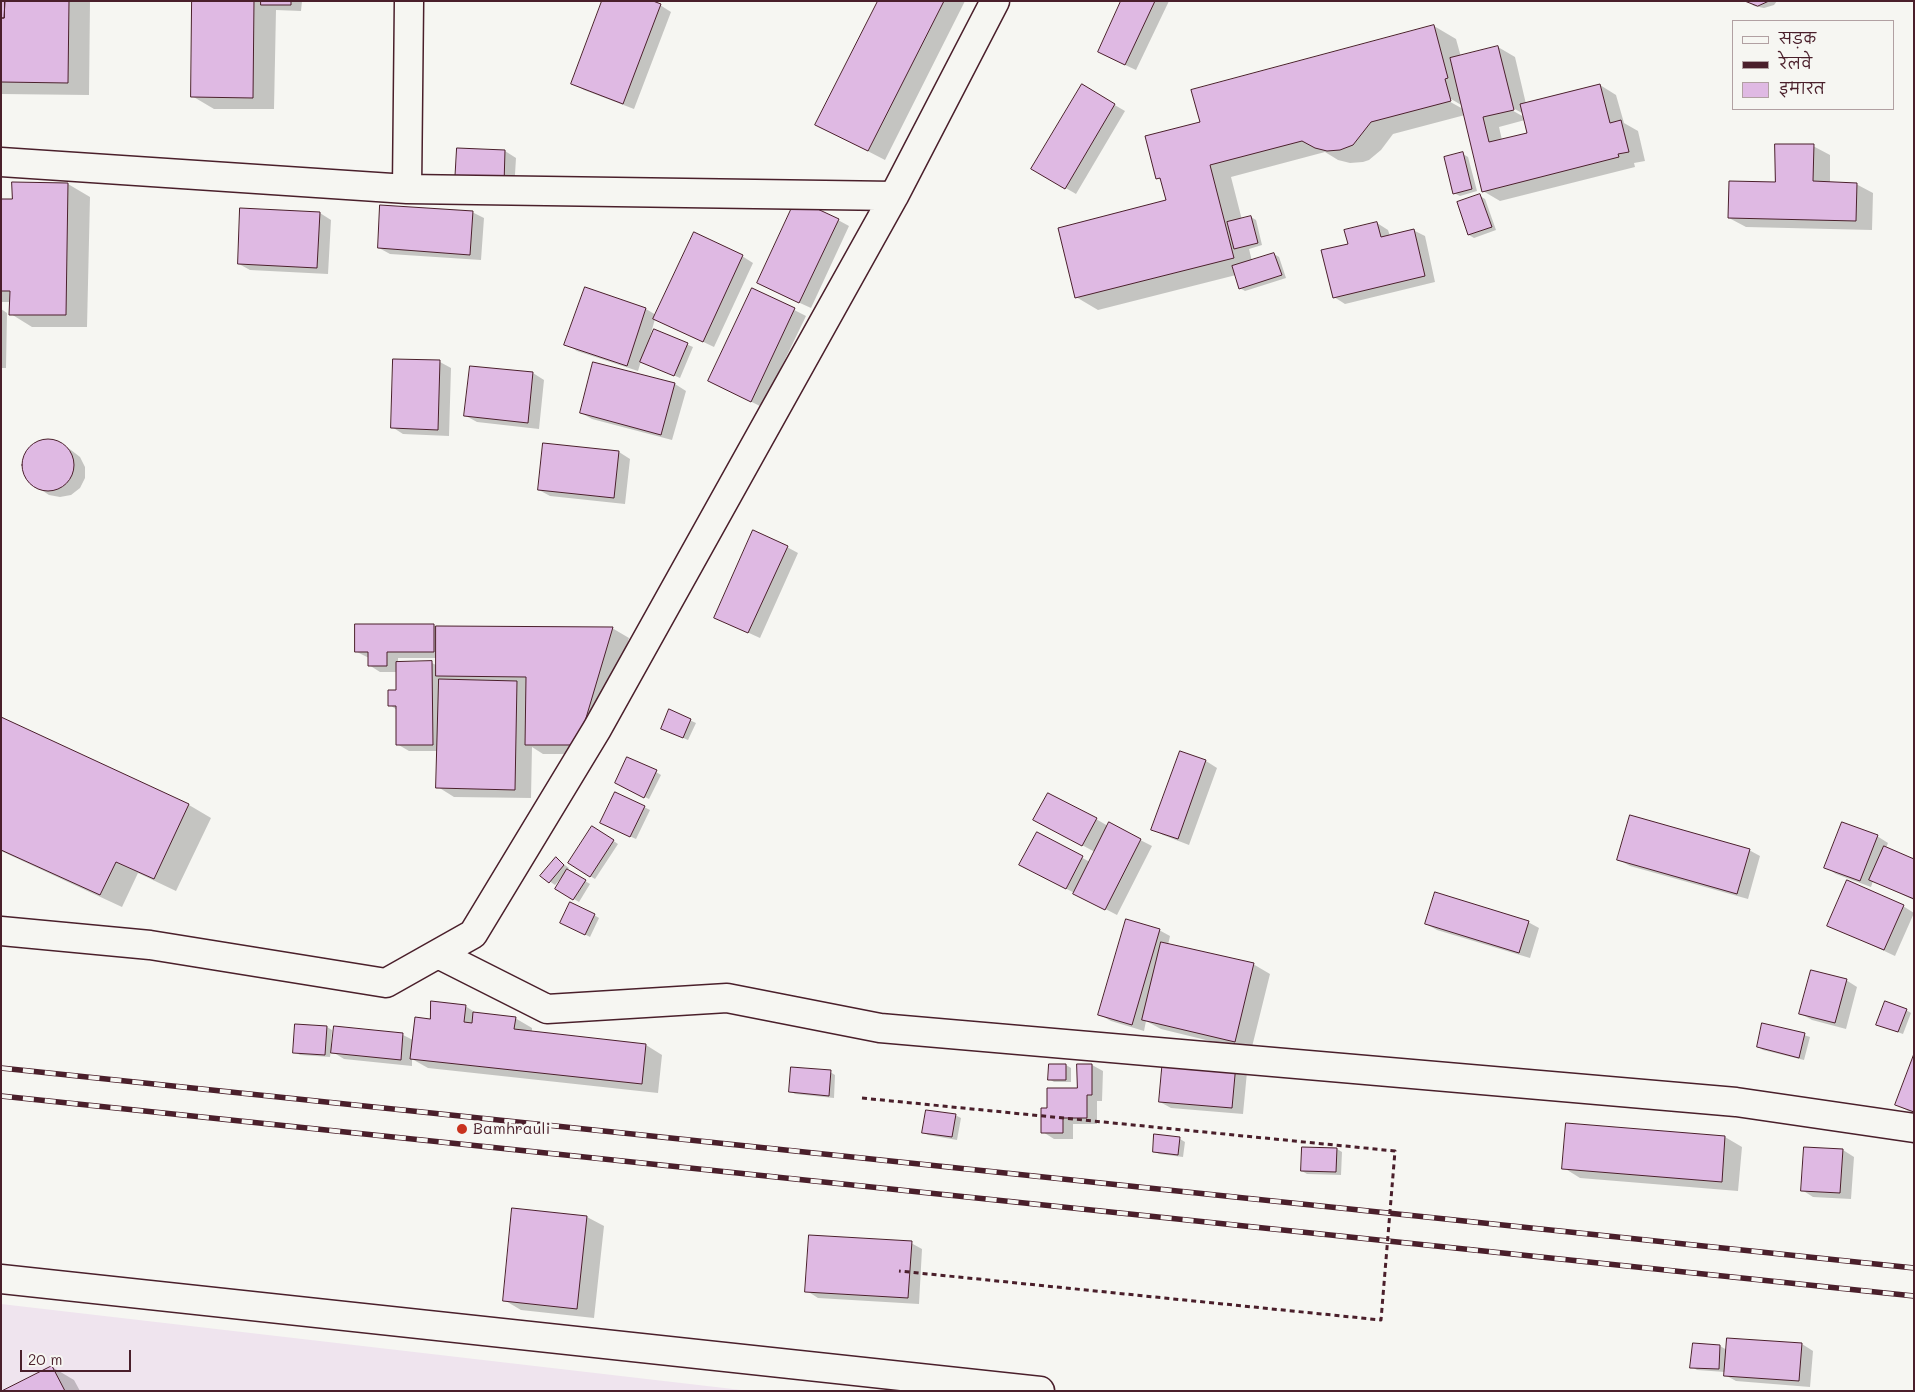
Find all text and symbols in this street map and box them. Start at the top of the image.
legend [1732,20,1895,110]
text: सड़क [1779,28,1816,48]
text: रेलवे [1779,53,1812,73]
text: इमारत [1779,78,1825,98]
place label: Bamhrauli [473,1119,550,1139]
marker: Bamhrauli [455,1122,469,1136]
scale bar [22,1340,134,1372]
text: 20 m [28,1349,62,1369]

